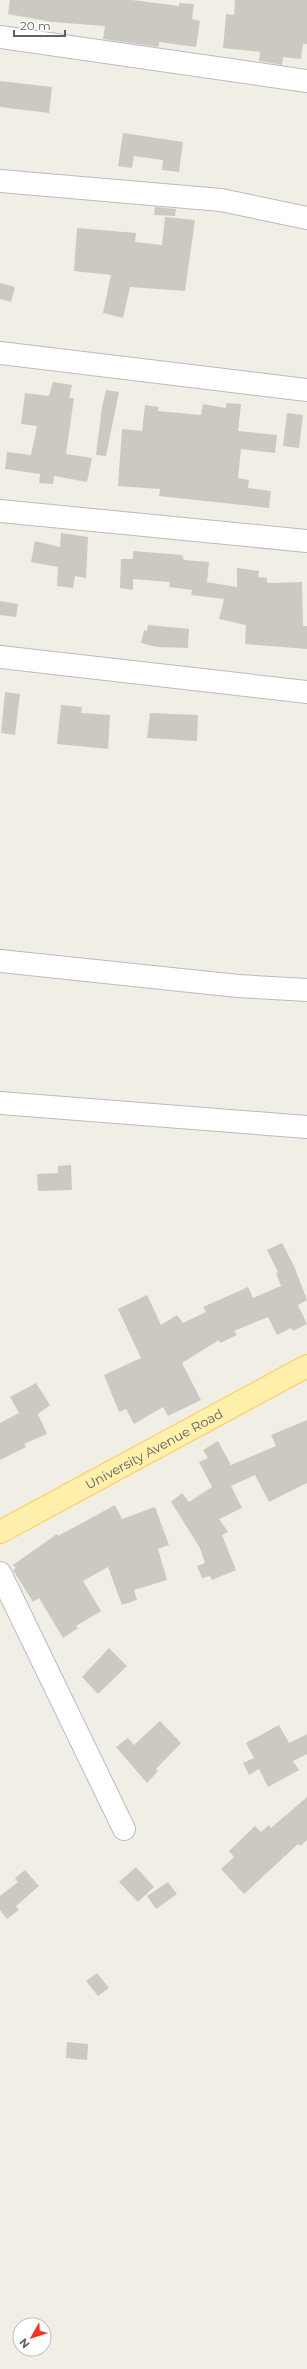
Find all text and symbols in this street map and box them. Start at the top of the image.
scale bar [14,12,65,38]
text: 20 m [20,18,51,33]
street label: University Avenue Road [82,1405,226,1492]
north arrow [12,2317,52,2357]
text: N [16,2335,32,2351]

